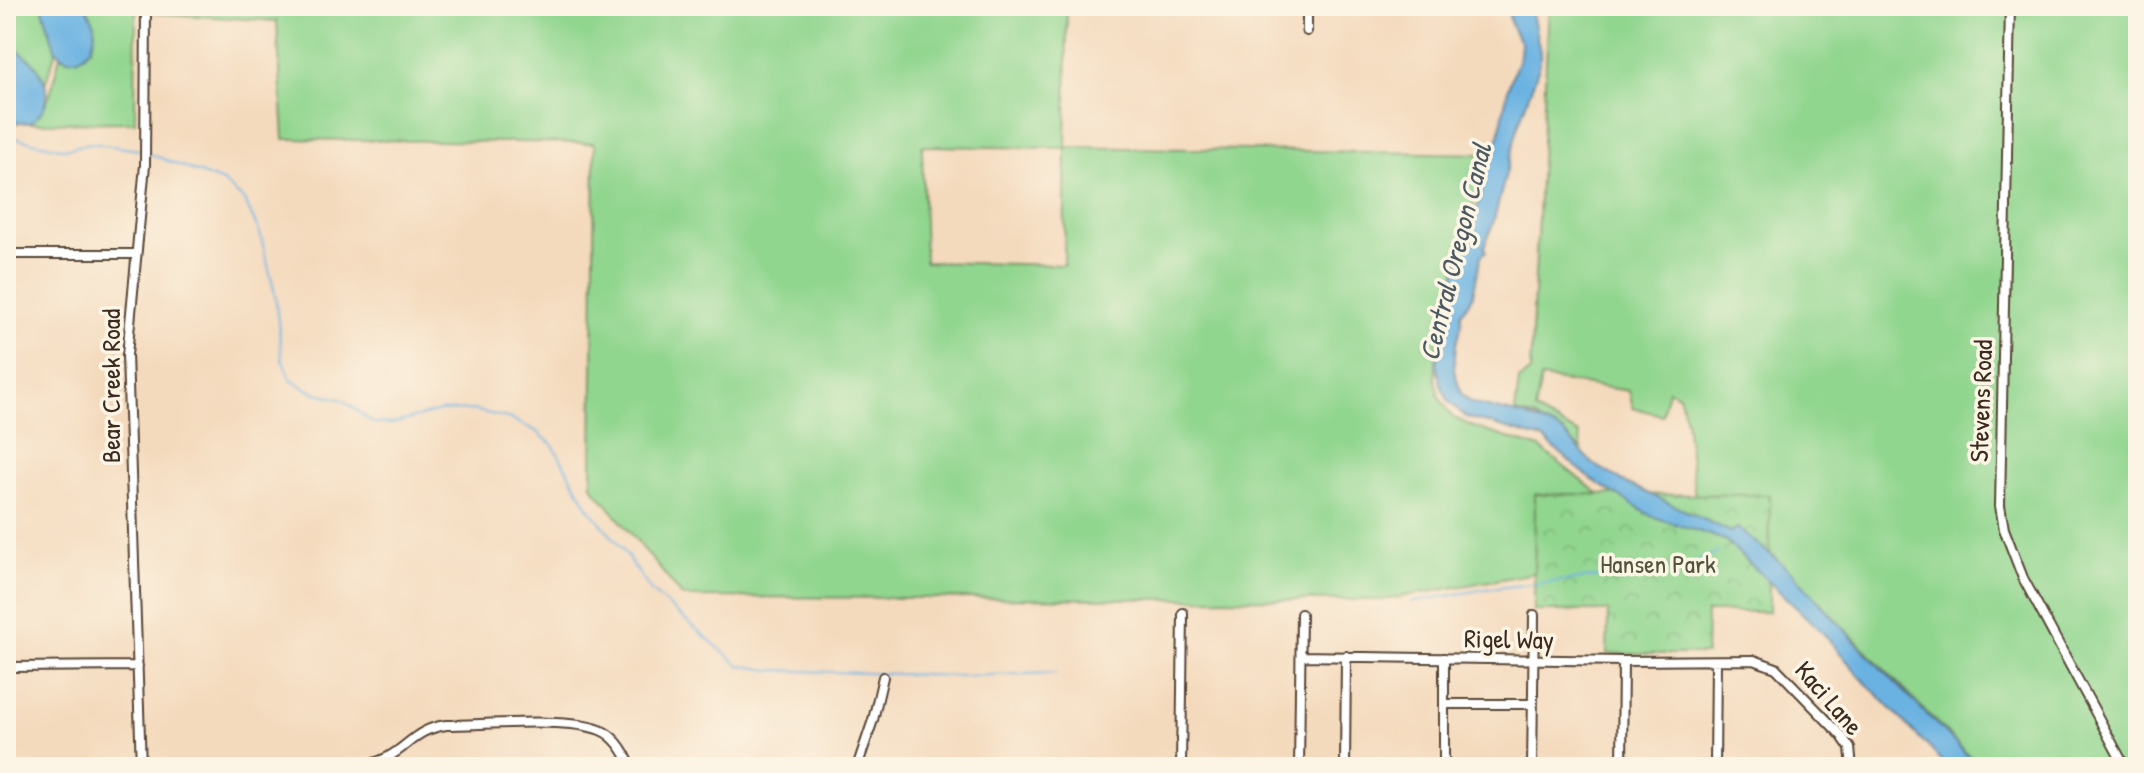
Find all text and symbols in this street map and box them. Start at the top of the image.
water label: Central Oregon Canal [1410,138,1501,364]
street label: Bear Creek Road [93,309,128,463]
street label: Stevens Road [1961,339,2000,463]
park label: Hansen Park [1600,546,1716,581]
street label: Rigel Way [1464,620,1554,657]
street label: Kaci Lane [1787,653,1871,742]

